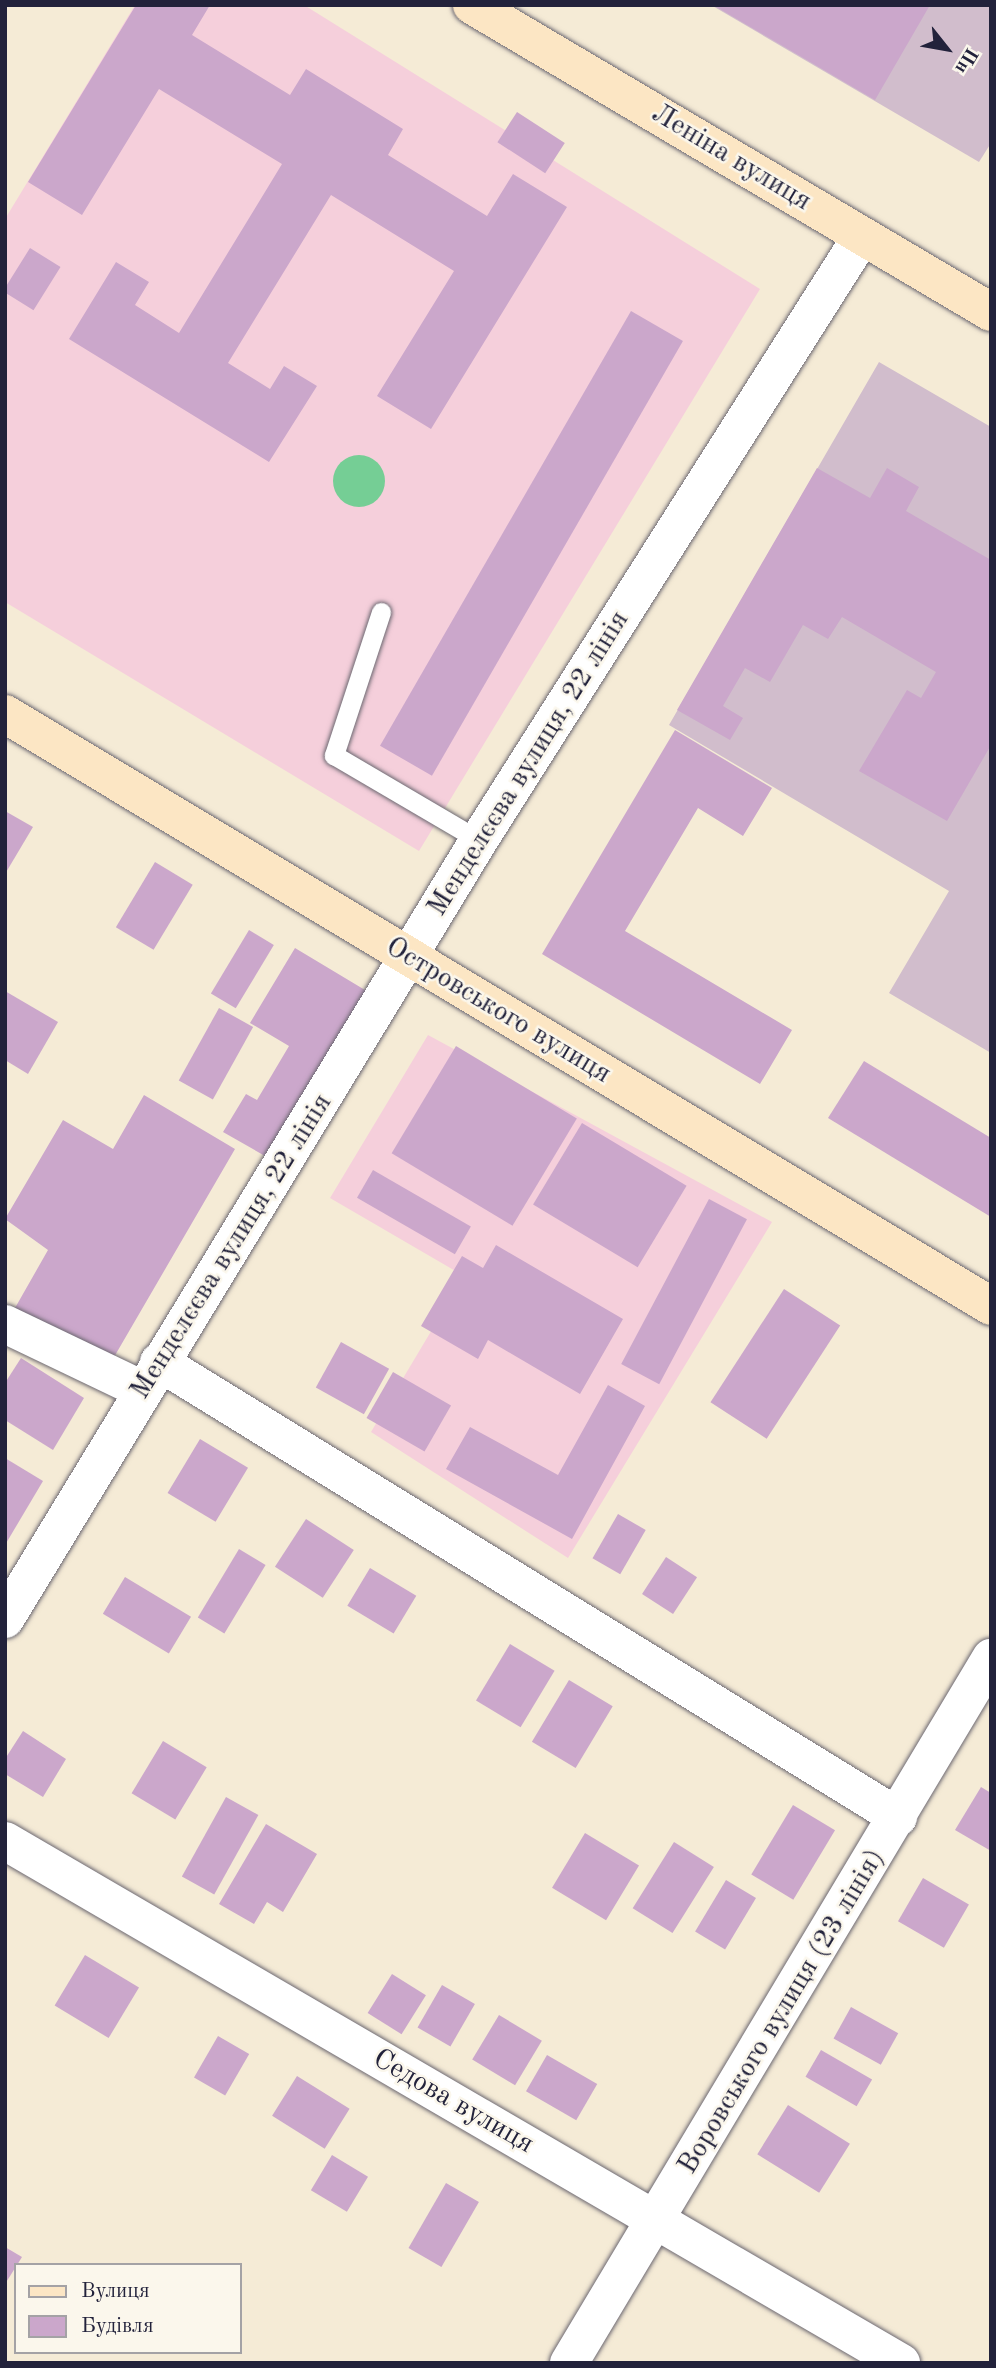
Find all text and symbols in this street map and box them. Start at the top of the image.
north arrow [912,14,982,84]
text: Пн [951,44,980,76]
street label: Леніна вулиця [645,97,817,219]
street label: Менделєєва вулиця, 22 лінія [421,605,637,923]
street label: Островського вулиця [379,930,617,1092]
street label: Менделєєва вулиця, 22 лінія [124,1088,340,1406]
street label: Воровського вулиця (23 лiнiя) [672,1843,892,2181]
street label: Седова вулиця [367,2042,539,2162]
legend [14,2263,242,2354]
text: Вулиця [81,2281,150,2302]
text: Будівля [81,2316,154,2337]

